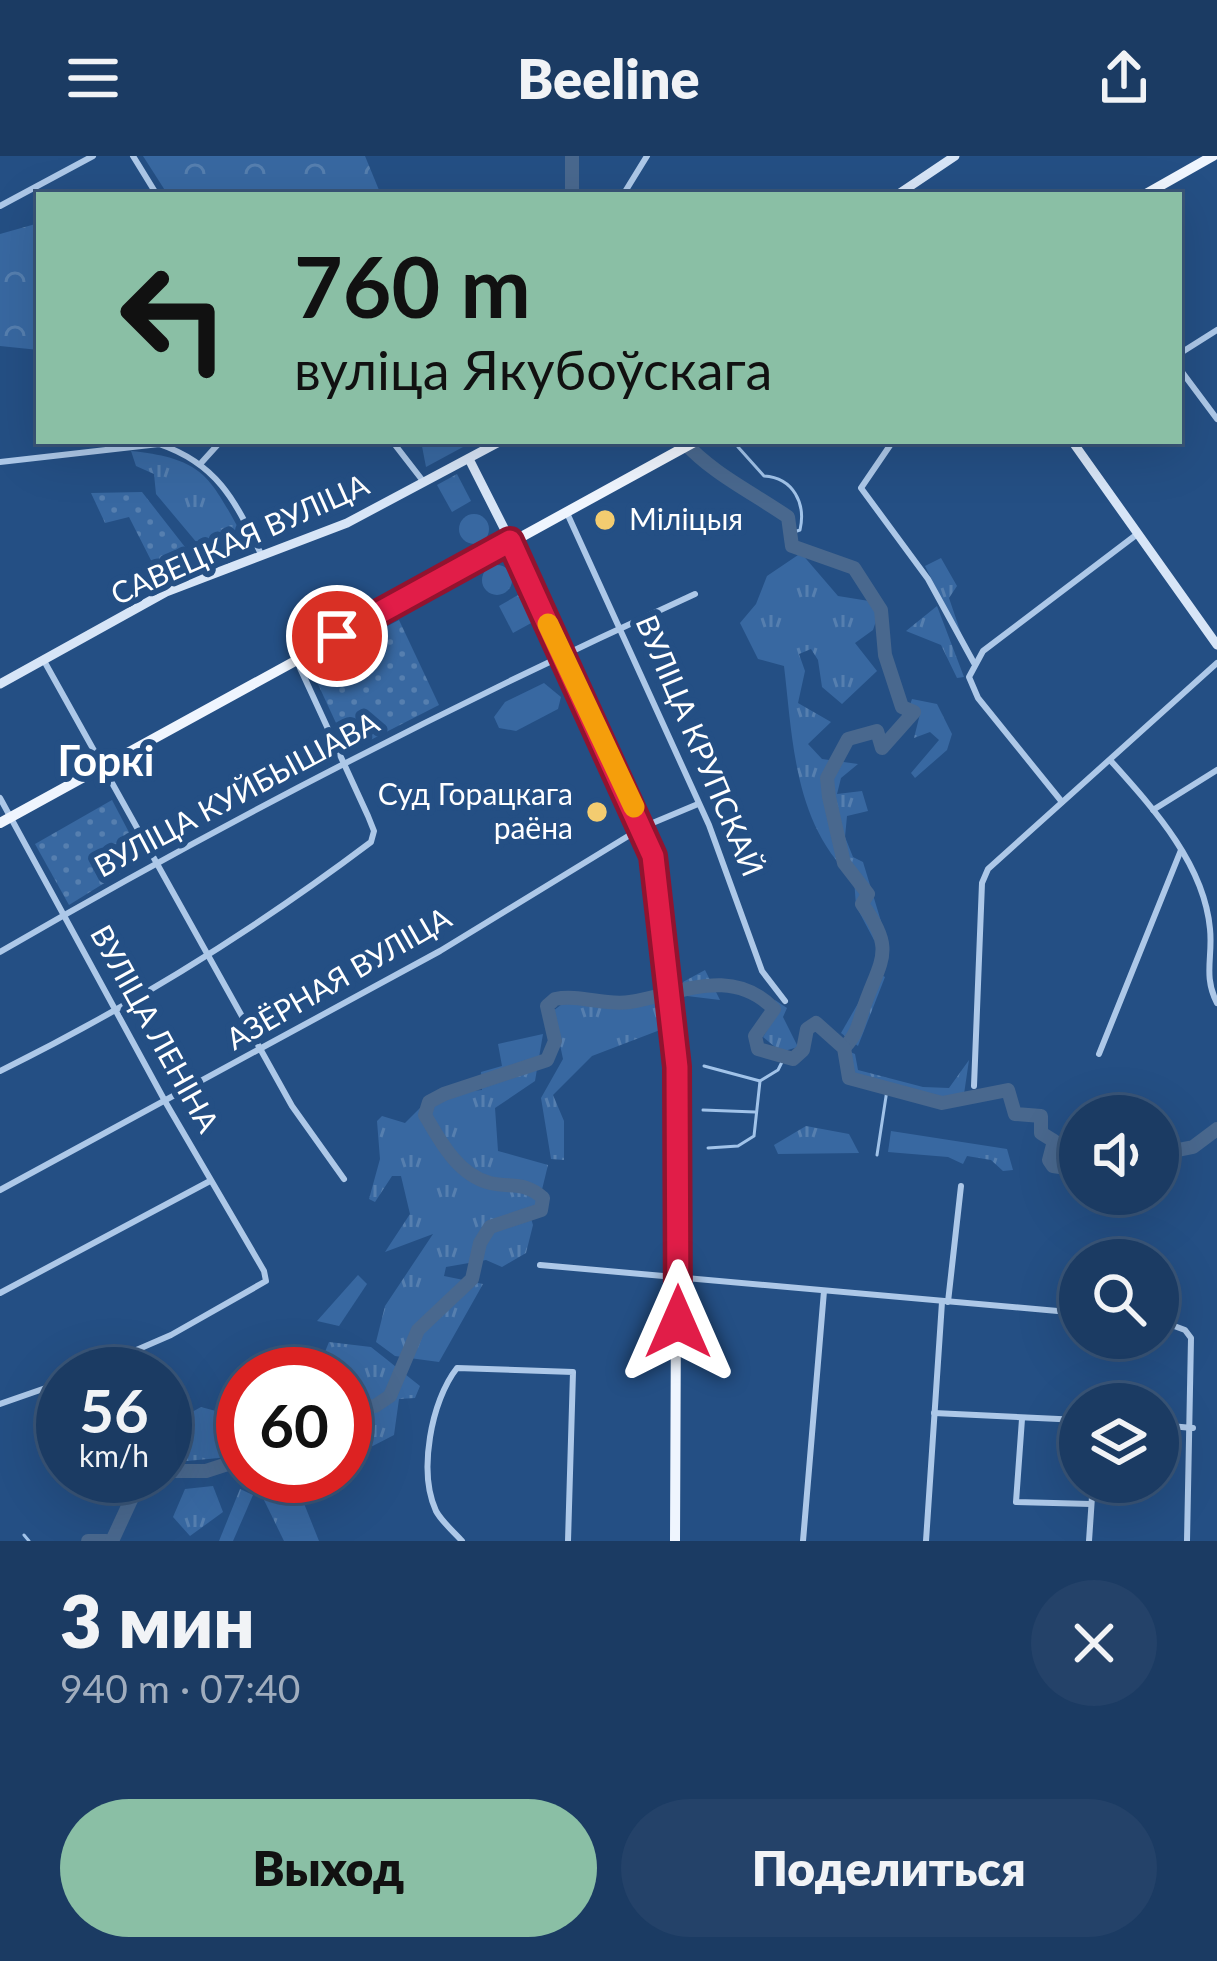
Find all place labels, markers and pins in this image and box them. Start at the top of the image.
place label: Міліцыя [629,500,743,536]
marker: Міліцыя [592,507,618,533]
pin [286,585,388,687]
place label: Суд Горацкага раёна [378,775,573,845]
marker: Суд Горацкага раёна [584,799,610,825]

